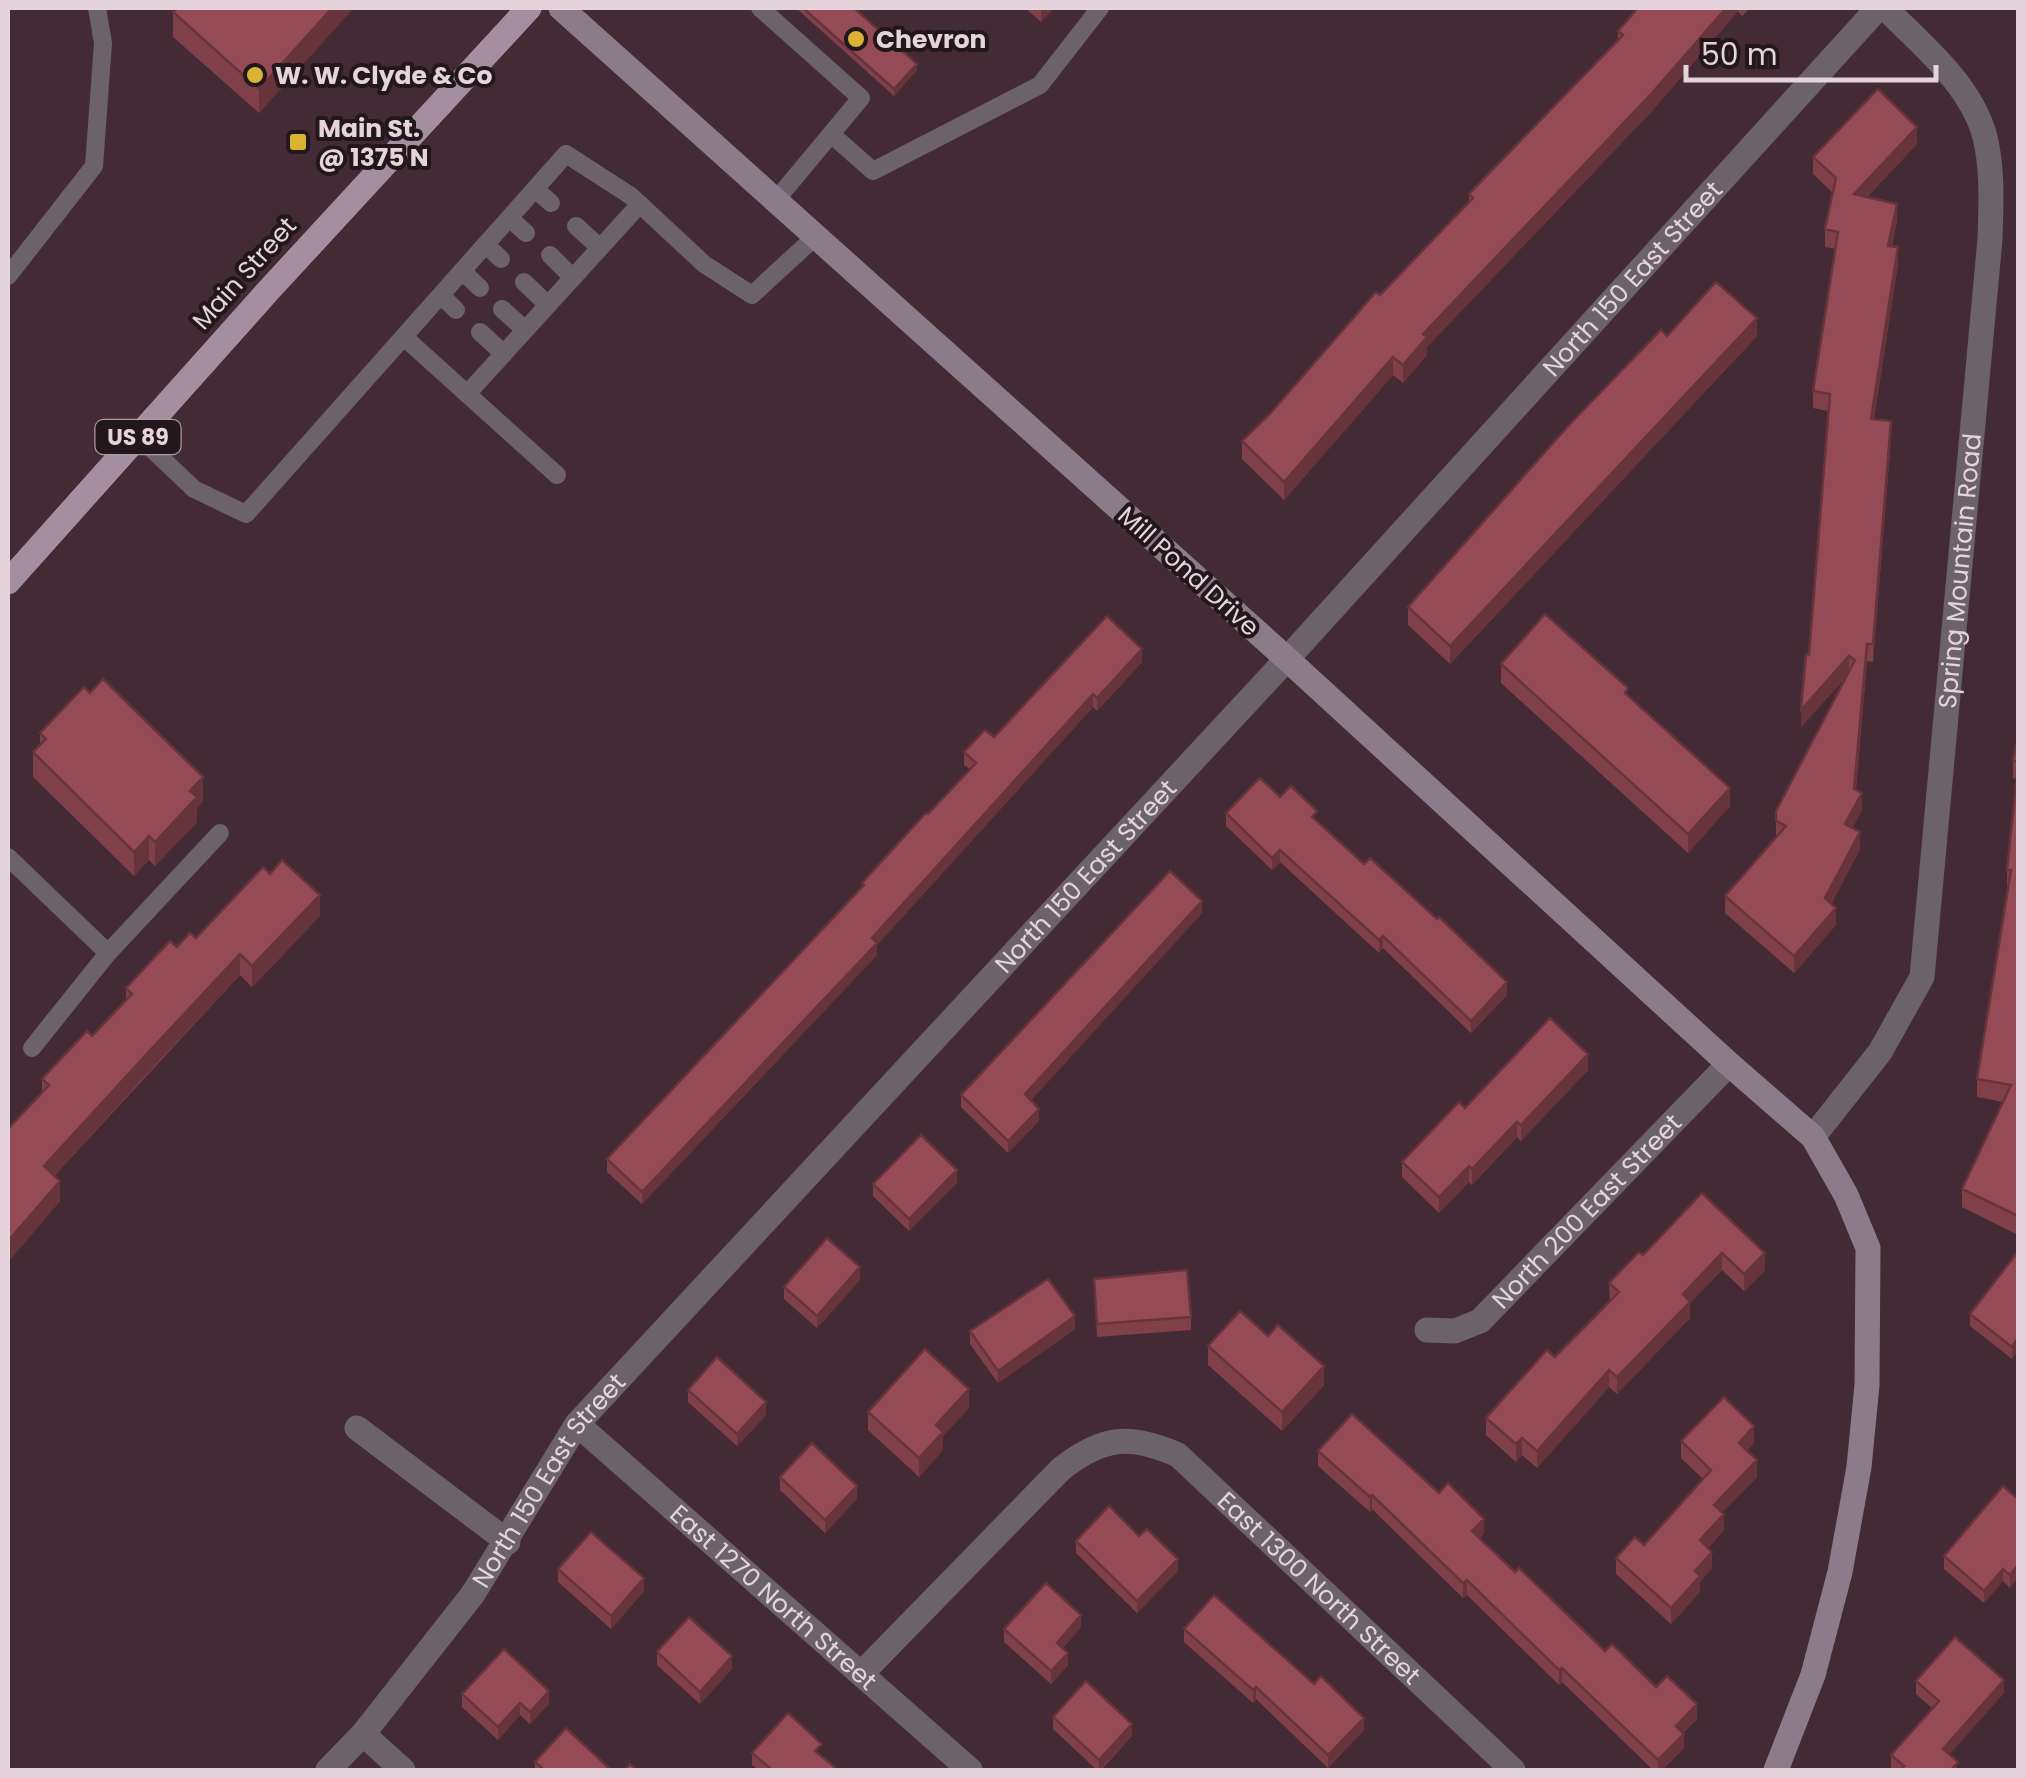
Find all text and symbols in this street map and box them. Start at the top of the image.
scale bar [1686,20,1936,82]
place label: Chevron [876,22,986,57]
marker: Chevron [845,28,867,50]
text: 50 m [1701,33,1778,76]
place label: W. W. Clyde & Co [275,58,493,93]
marker: W. W. Clyde & Co [244,64,266,86]
place label: Main St. @ 1375 N [318,111,429,175]
marker: Main St. @ 1375 N [287,131,309,153]
street label: North 150 East Street [1535,174,1731,384]
street label: Main Street [184,209,304,337]
road number: US 89 [96,420,180,454]
street label: Spring Mountain Road [1930,432,1990,710]
street label: Mill Pond Drive [1110,498,1267,644]
street label: North 150 East Street [987,772,1185,981]
street label: North 200 East Street [1484,1106,1690,1317]
street label: North 150 East Street [464,1366,634,1595]
street label: East 1300 North Street [1209,1484,1428,1693]
street label: East 1270 North Street [662,1497,884,1698]

